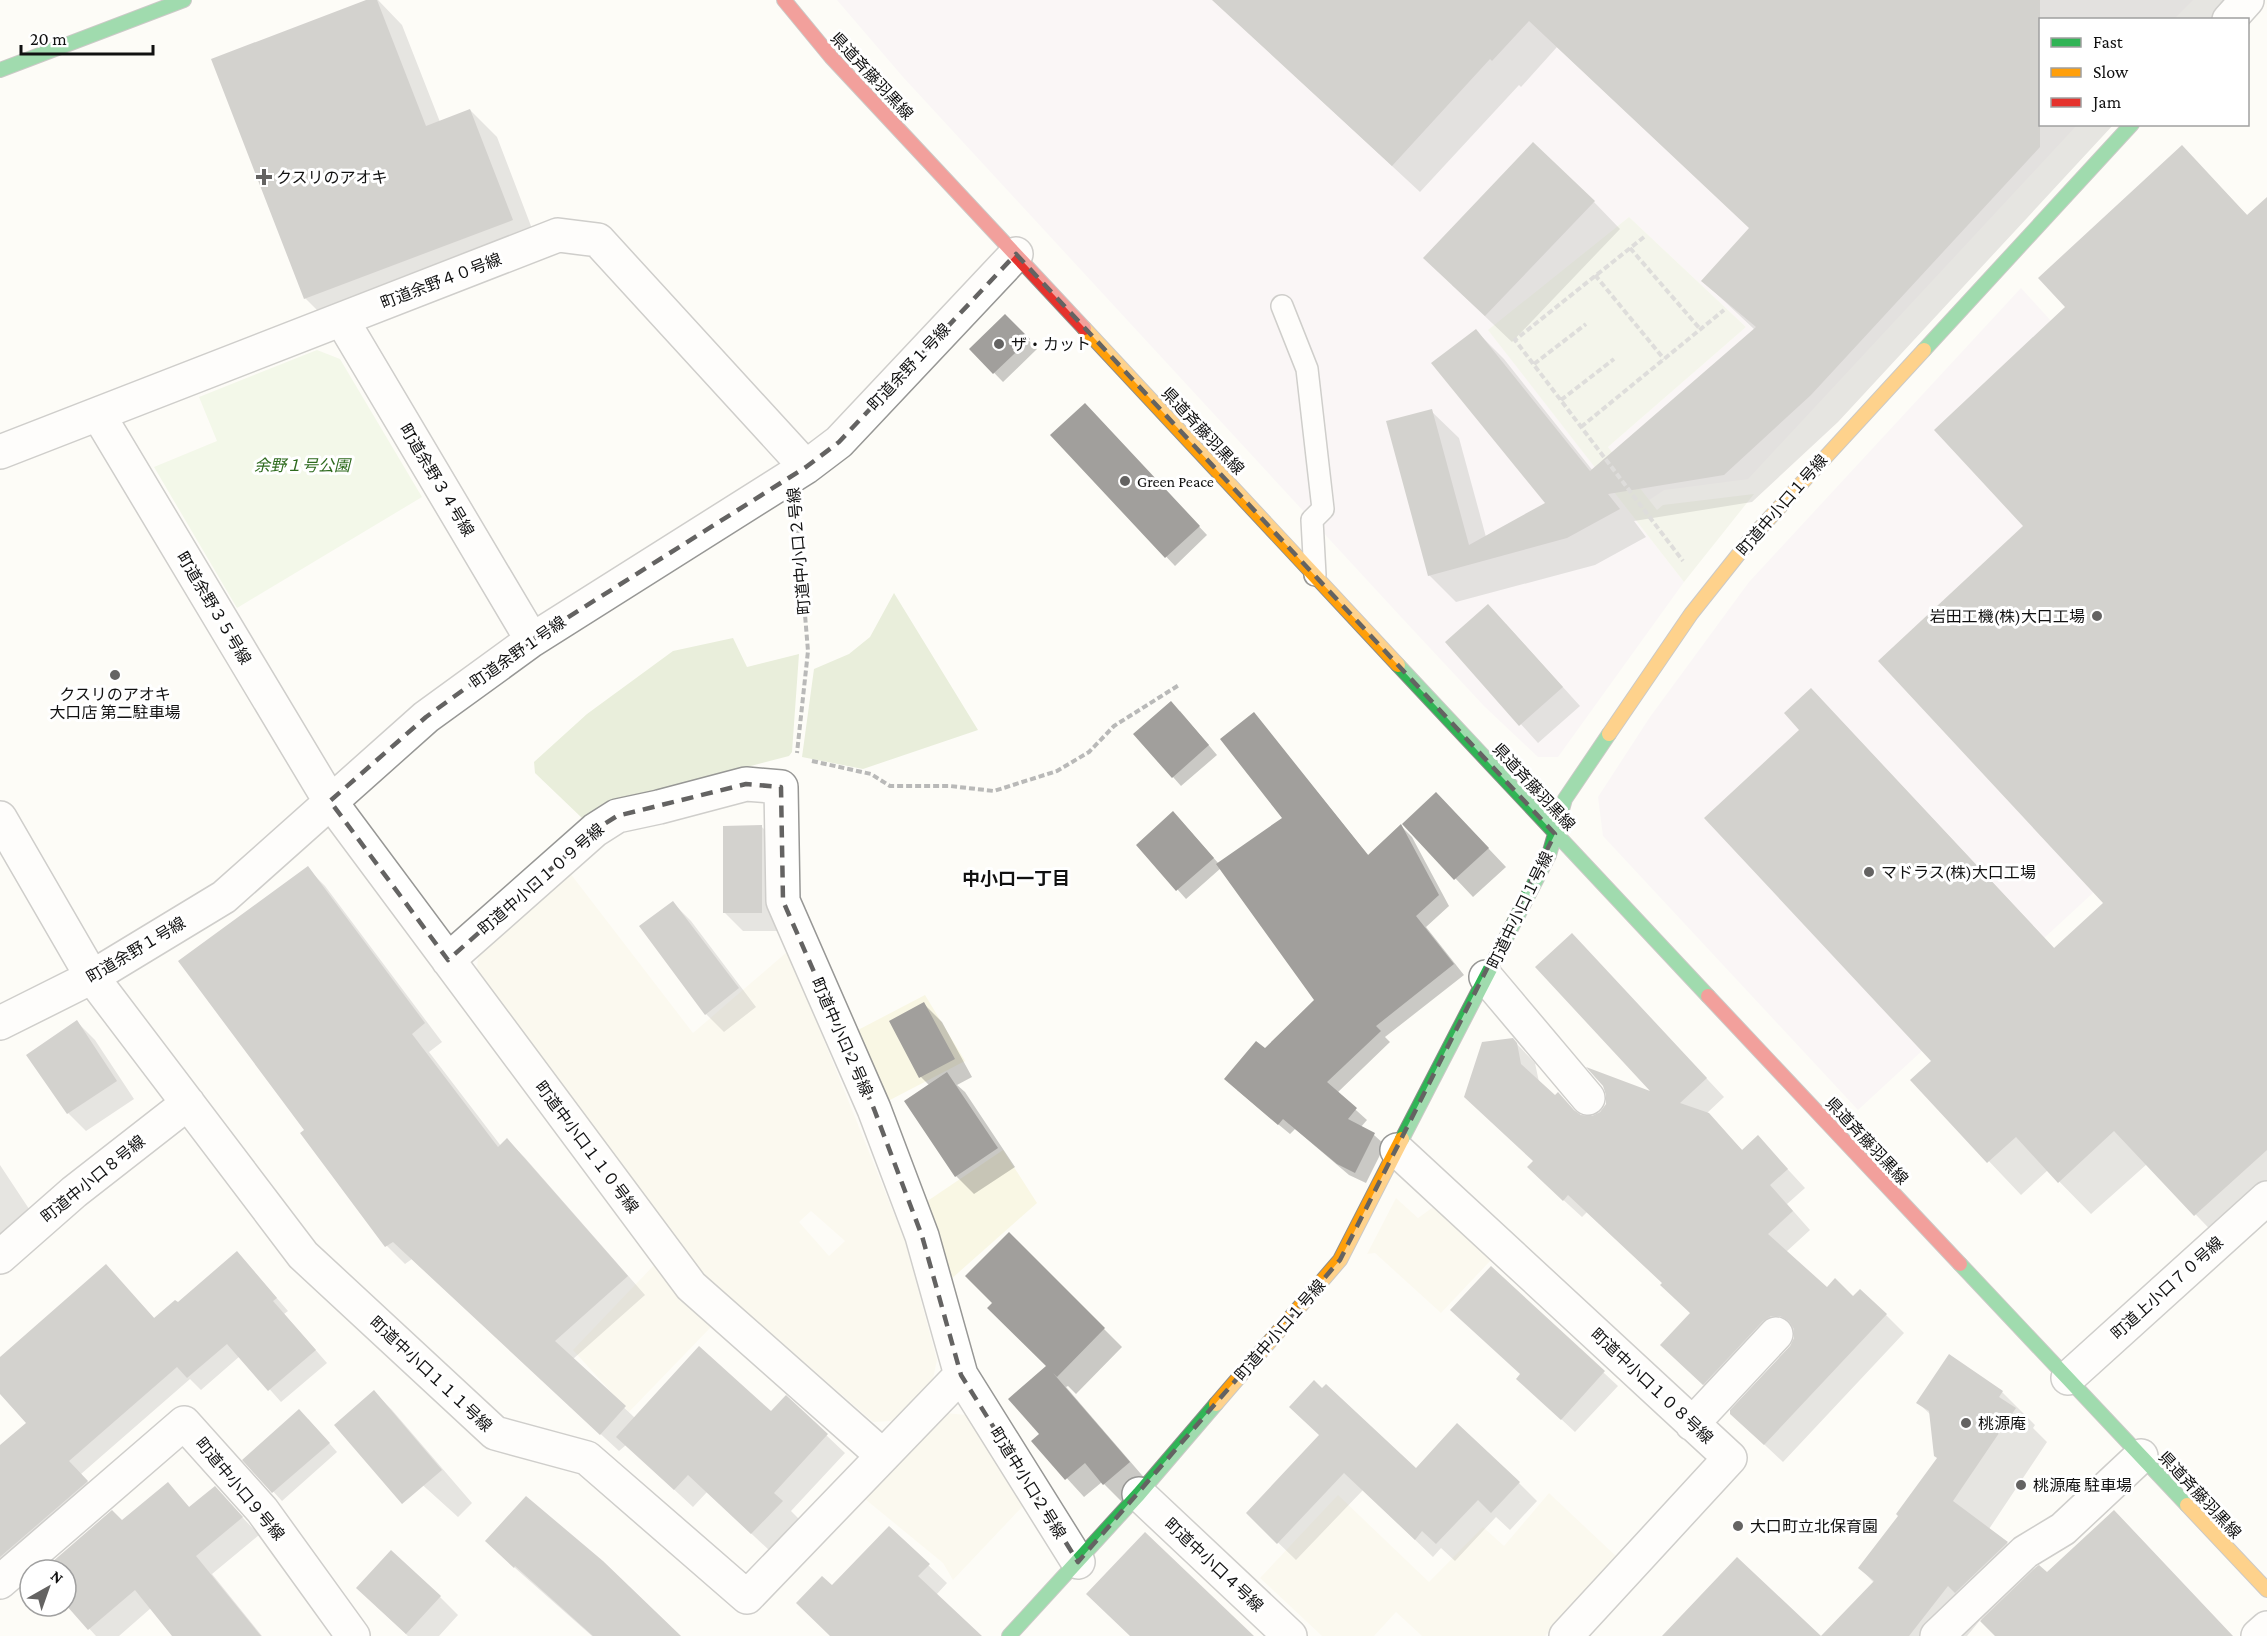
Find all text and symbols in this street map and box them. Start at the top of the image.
scale bar [21,18,153,56]
legend [2039,18,2249,126]
text: 20 m [30,29,67,49]
street label: 県道斉藤羽黒線 [828,29,916,123]
text: Fast [2093,32,2124,52]
text: Slow [2093,62,2129,82]
text: Jam [2091,92,2122,112]
place label: クスリのアオキ [276,169,388,186]
marker: クスリのアオキ [257,170,271,184]
street label: 町道余野４０号線 [378,250,504,312]
street label: 町道余野１号線 [865,320,953,414]
place label: ザ・カット [1011,336,1091,353]
marker: ザ・カット [992,337,1006,351]
street label: 県道斉藤羽黒線 [1159,384,1247,478]
street label: 町道余野３４号線 [397,421,477,539]
street label: 町道中小口１号線 [1734,451,1830,559]
park label: 余野１号公園 [254,457,352,474]
place label: Green Peace [1137,473,1214,490]
marker: Green Peace [1118,474,1132,488]
street label: 町道中小口２号線 [785,486,813,616]
street label: 町道余野３５号線 [174,549,254,667]
place label: 岩田工機(株)大口工場 [1930,608,2085,626]
marker: 岩田工機(株)大口工場 [2090,609,2104,623]
street label: 町道余野１号線 [467,613,569,691]
marker: クスリのアオキ 大口店 第二駐車場 [108,668,122,682]
place label: クスリのアオキ 大口店 第二駐車場 [49,686,181,721]
street label: 県道斉藤羽黒線 [1490,740,1578,834]
street label: 町道中小口１０９号線 [475,820,607,938]
street label: 町道中小口１号線 [1484,849,1556,971]
place label: マドラス(株)大口工場 [1881,864,2036,882]
marker: マドラス(株)大口工場 [1862,865,1876,879]
district label: 中小口一丁目 [962,869,1070,889]
street label: 町道余野１号線 [84,914,188,986]
street label: 町道中小口２号線 [808,975,876,1099]
street label: 町道中小口１１０号線 [532,1078,642,1216]
street label: 県道斉藤羽黒線 [1823,1094,1911,1188]
street label: 町道中小口８号線 [38,1132,148,1226]
street label: 町道上小口７０号線 [2108,1234,2226,1342]
street label: 町道中小口１号線 [1232,1276,1328,1384]
street label: 町道中小口１１１号線 [367,1313,495,1435]
street label: 町道中小口１０８号線 [1588,1325,1716,1447]
place label: 桃源庵 [1978,1415,2026,1432]
marker: 桃源庵 [1959,1416,1973,1430]
street label: 町道中小口２号線 [987,1424,1069,1542]
street label: 町道中小口９号線 [192,1435,288,1543]
street label: 県道斉藤羽黒線 [2156,1448,2244,1542]
place label: 桃源庵 駐車場 [2033,1477,2132,1494]
marker: 桃源庵 駐車場 [2014,1478,2028,1492]
street label: 町道中小口４号線 [1161,1515,1267,1615]
place label: 大口町立北保育園 [1750,1518,1878,1535]
marker: 大口町立北保育園 [1731,1519,1745,1533]
north arrow [18,1558,78,1618]
text: N [48,1567,67,1587]

